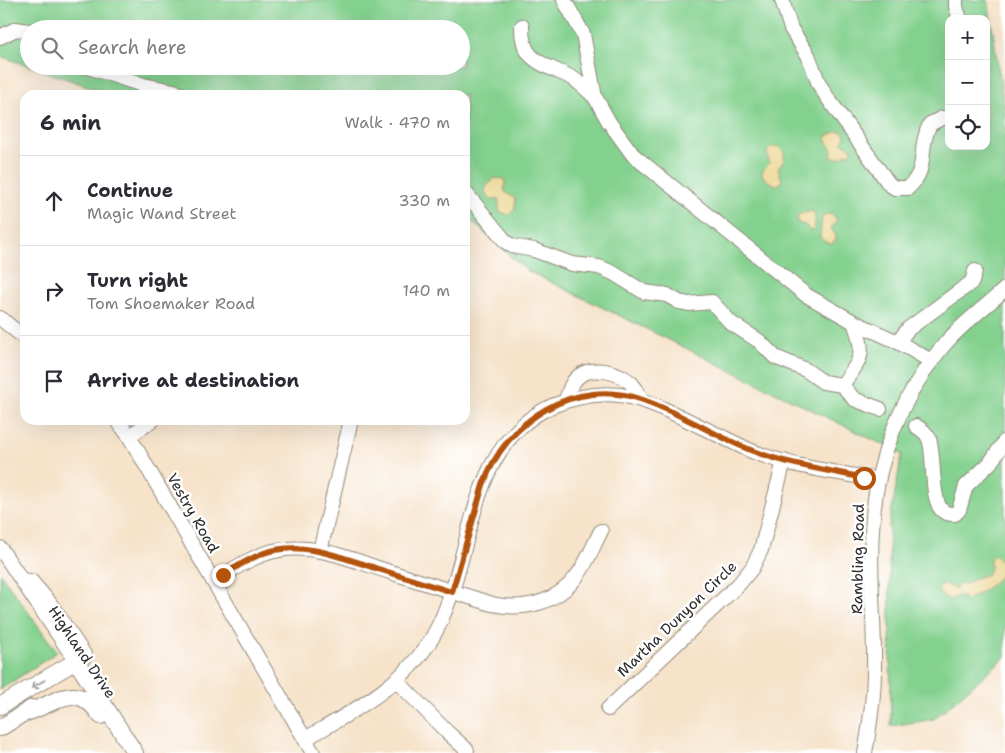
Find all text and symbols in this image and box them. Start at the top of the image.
map controls [945,15,990,150]
button: + [945,15,990,60]
search box [20,20,470,75]
icon: search [38,34,66,62]
text: Search here [78,35,187,60]
button: − [945,60,990,105]
button: locate [945,105,990,150]
text: 6 min [40,109,101,137]
text: Walk · 470 m [345,112,450,133]
text: Continue [87,178,173,203]
icon: ahead [40,187,68,215]
text: 330 m [398,190,450,211]
text: Magic Wand Street [87,203,237,224]
text: Turn right [87,268,188,293]
icon: right [40,277,68,305]
text: 140 m [403,280,450,301]
text: Tom Shoemaker Road [87,293,255,314]
icon: arrive [40,367,68,395]
text: Arrive at destination [87,368,299,393]
route start [853,467,876,490]
street label: Vestry Road [162,470,224,557]
street label: Rambling Road [847,503,869,614]
street label: Martha Dunyon Circle [613,557,741,681]
route end [212,564,235,587]
street label: Highland Drive [44,602,120,702]
one-way arrow [32,679,46,689]

